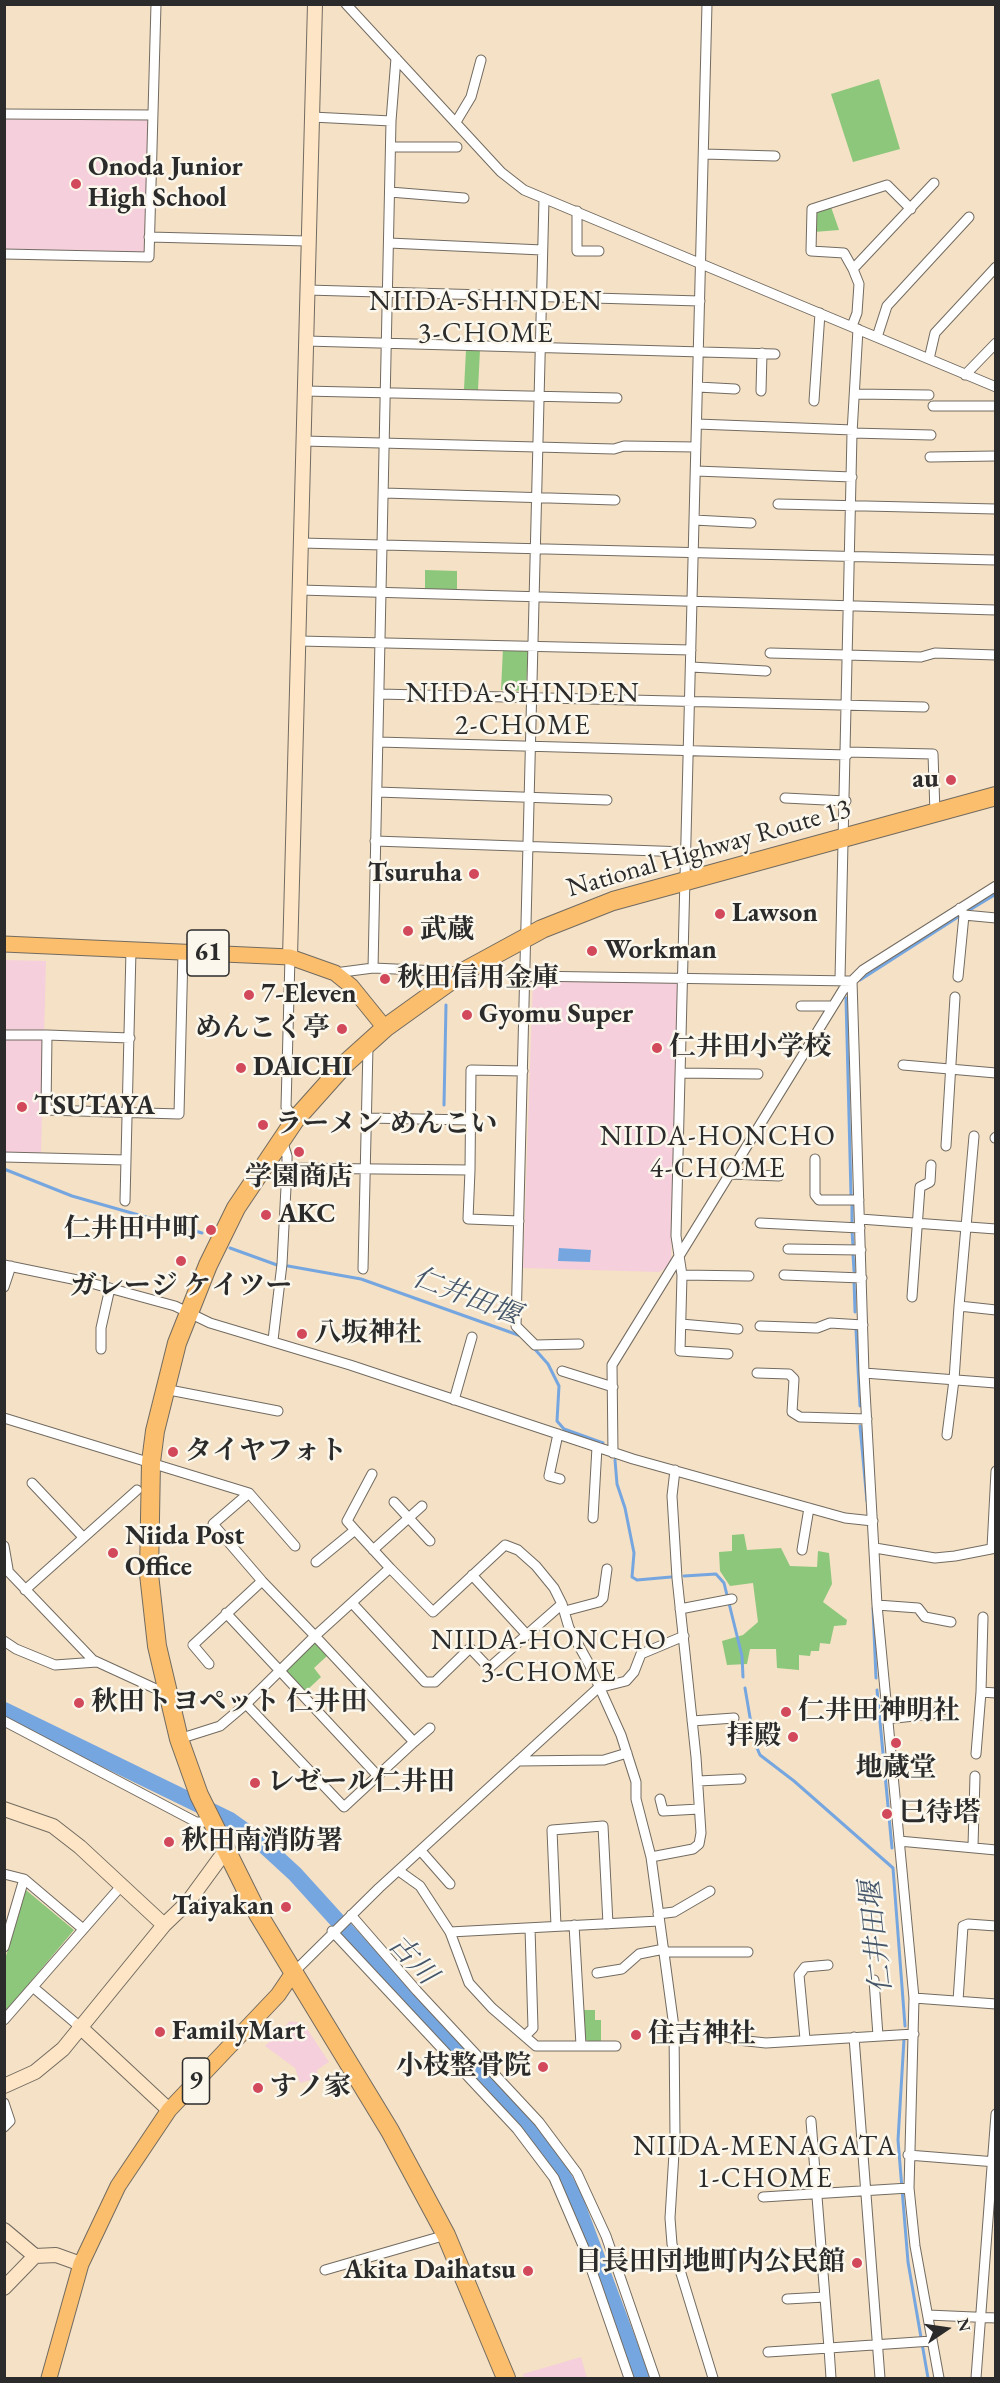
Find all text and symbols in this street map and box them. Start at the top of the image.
place label: Onoda Junior High School [88,152,243,215]
marker: Onoda Junior High School [69,177,83,191]
district label: NIIDA-SHINDEN 3-CHOME [369,285,603,351]
district label: NIIDA-SHINDEN 2-CHOME [406,677,640,743]
place label: au [912,764,939,796]
marker: au [944,773,958,787]
street label: National Highway Route 13 [563,793,855,905]
place label: Tsuruha [368,858,462,890]
marker: Tsuruha [467,867,481,881]
place label: Lawson [732,898,818,930]
marker: Lawson [713,907,727,921]
place label: 武蔵 [420,915,474,947]
marker: 武蔵 [401,924,415,938]
road number: 61 [187,930,229,976]
place label: Workman [604,935,717,967]
marker: Workman [585,944,599,958]
place label: 秋田信用金庫 [397,963,559,995]
marker: 秋田信用金庫 [378,972,392,986]
place label: 7-Eleven [261,979,357,1011]
marker: 7-Eleven [242,988,256,1002]
place label: Gyomu Super [479,999,633,1031]
marker: Gyomu Super [460,1008,474,1022]
place label: めんこく亭 [195,1013,330,1045]
marker: めんこく亭 [335,1022,349,1036]
place label: 仁井田小学校 [669,1032,831,1064]
marker: 仁井田小学校 [650,1041,664,1055]
place label: DAICHI [253,1052,352,1084]
marker: DAICHI [234,1061,248,1075]
place label: TSUTAYA [34,1091,155,1123]
marker: TSUTAYA [15,1100,29,1114]
place label: ラーメン めんこい [275,1109,497,1141]
marker: ラーメン めんこい [256,1118,270,1132]
district label: NIIDA-HONCHO 4-CHOME [600,1120,836,1186]
marker: 学園商店 [292,1145,306,1159]
place label: 学園商店 [245,1162,353,1194]
place label: AKC [278,1199,336,1231]
marker: AKC [259,1208,273,1222]
place label: 仁井田中町 [64,1214,199,1246]
marker: 仁井田中町 [204,1223,218,1237]
marker: ガレージ ケイツー [174,1254,188,1268]
water label: 仁井田堰 [408,1261,524,1333]
place label: ガレージ ケイツー [70,1271,292,1303]
place label: 八坂神社 [314,1318,422,1350]
marker: 八坂神社 [295,1327,309,1341]
place label: タイヤフォト [185,1436,347,1468]
marker: タイヤフォト [166,1445,180,1459]
place label: Niida Post Office [125,1521,244,1584]
marker: Niida Post Office [106,1546,120,1560]
district label: NIIDA-HONCHO 3-CHOME [431,1624,667,1690]
place label: 秋田トヨペット 仁井田 [91,1687,367,1719]
marker: 秋田トヨペット 仁井田 [72,1696,86,1710]
place label: 仁井田神明社 [798,1696,960,1728]
marker: 仁井田神明社 [779,1705,793,1719]
place label: 拝殿 [727,1721,781,1753]
marker: 拝殿 [786,1730,800,1744]
marker: 地蔵堂 [889,1736,903,1750]
place label: 地蔵堂 [856,1753,936,1785]
place label: レゼール仁井田 [267,1767,455,1799]
marker: レゼール仁井田 [248,1776,262,1790]
place label: 巳待塔 [899,1798,980,1830]
marker: 巳待塔 [880,1807,894,1821]
place label: 秋田南消防署 [181,1826,343,1858]
marker: 秋田南消防署 [162,1835,176,1849]
water label: 仁井田堰 [854,1880,900,1994]
place label: Taiyakan [172,1891,274,1923]
marker: Taiyakan [279,1900,293,1914]
water label: 古川 [381,1928,443,1992]
place label: FamilyMart [172,2016,305,2048]
place label: 住吉神社 [648,2019,756,2051]
marker: FamilyMart [153,2025,167,2039]
marker: 住吉神社 [629,2028,643,2042]
place label: 小枝整骨院 [396,2051,531,2083]
road number: 9 [182,2058,210,2104]
marker: 小枝整骨院 [536,2060,550,2074]
place label: すノ家 [270,2072,351,2104]
marker: すノ家 [251,2081,265,2095]
district label: NIIDA-MENAGATA 1-CHOME [633,2130,897,2196]
place label: 目長田団地町内公民館 [575,2247,845,2279]
place label: Akita Daihatsu [343,2255,516,2287]
marker: 目長田団地町内公民館 [850,2256,864,2270]
marker: Akita Daihatsu [521,2264,535,2278]
north arrow [916,2299,976,2359]
text: N [952,2316,976,2334]

